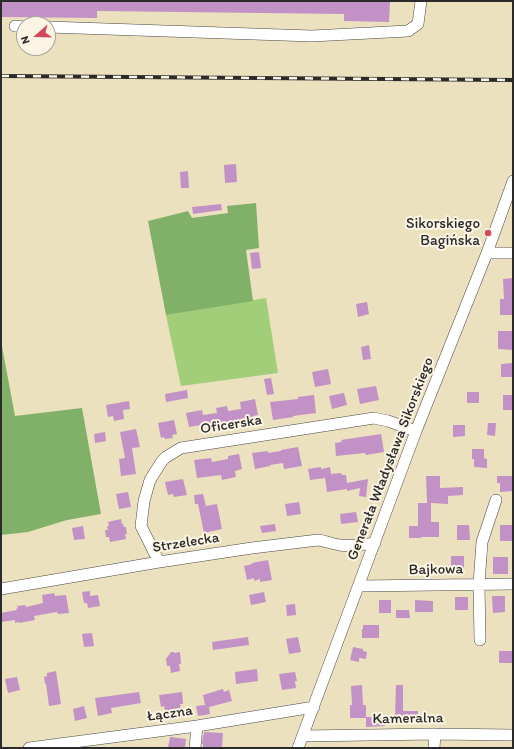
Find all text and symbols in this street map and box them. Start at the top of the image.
north arrow [16,16,56,56]
text: N [18,34,33,46]
place label: Sikorskiego Bagińska [406,215,480,250]
marker: Sikorskiego Bagińska [483,228,493,238]
street label: Generała Władysława Sikorskiego [344,355,438,563]
street label: Oficerska [199,411,263,439]
street label: Strzelecka [151,529,221,557]
street label: Bajkowa [409,561,463,579]
street label: Łączna [146,702,194,726]
street label: Kameralna [372,709,444,729]

